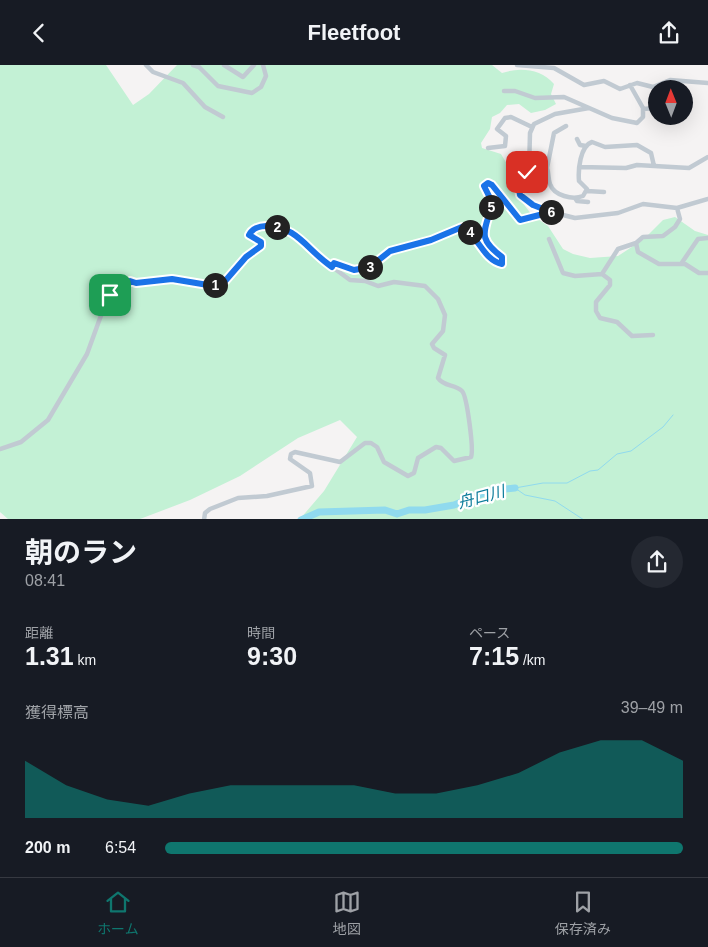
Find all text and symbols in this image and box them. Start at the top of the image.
icon: back [25,19,53,47]
icon: share [655,19,683,47]
text: Fleetfoot [308,20,400,45]
north arrow [648,80,692,125]
map controls [648,80,693,125]
pin [506,151,548,193]
icon: check [513,158,541,186]
pin: 5 [478,195,504,219]
text: 5 [488,199,495,215]
pin: 6 [538,199,564,225]
text: 6 [548,204,555,220]
pin: 2 [264,215,290,239]
text: 2 [274,219,281,235]
pin: 4 [458,219,482,245]
text: 4 [467,224,474,240]
pin: 3 [358,255,382,279]
text: 3 [367,259,374,275]
pin: 1 [202,273,228,297]
pin [89,274,131,316]
text: 1 [212,277,219,293]
icon: arrive [96,281,124,309]
water label: 舟口川 [456,482,508,511]
button: share [631,536,683,588]
text: 朝のラン [25,537,137,568]
text: 08:41 [25,572,65,589]
text: 距離 [25,625,53,641]
text: 時間 [247,625,275,641]
text: ペース [469,625,510,641]
text: 1.31 [25,642,74,670]
text: 9:30 [247,642,297,670]
text: 7:15 [469,642,519,670]
text: km [74,652,96,668]
text: /km [519,652,546,668]
text: 39–49 m [621,699,683,716]
text: 獲得標高 [25,704,89,721]
text: 200 m [25,839,70,856]
text: 6:54 [105,839,136,856]
tab: ホーム [97,888,139,938]
tab: 地図 [333,888,361,938]
tab: 保存済み [555,888,611,938]

